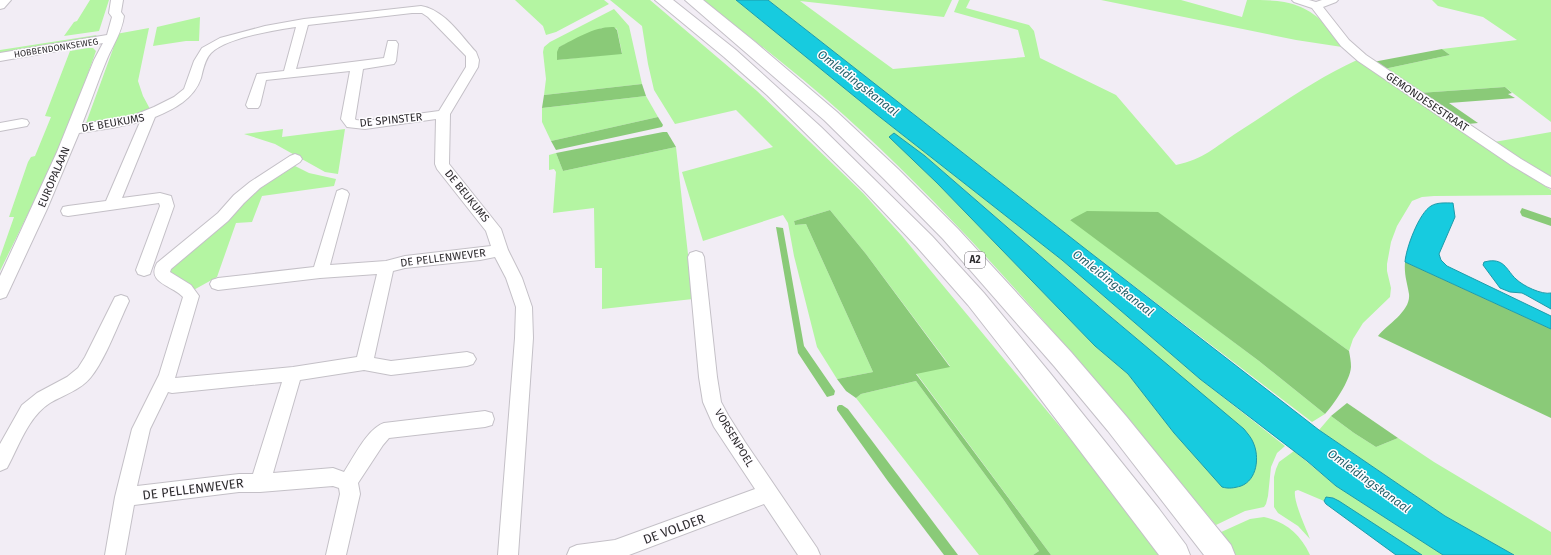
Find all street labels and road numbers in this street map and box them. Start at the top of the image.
street label: HOBBENDONKSEWEG [13,36,99,60]
street label: GEMONDESESTRAAT [1383,70,1471,135]
street label: DE SPINSTER [359,110,423,130]
street label: DE BEUKUMS [80,111,146,135]
street label: EUROPALAAN [35,145,73,209]
street label: DE BEUKUMS [442,167,492,225]
street label: DE PELLENWEVER [399,246,487,270]
road number: A2 [965,252,985,268]
street label: VORSENPOEL [712,407,757,470]
street label: DE PELLENWEVER [142,475,245,503]
street label: DE VOLDER [641,511,707,547]

